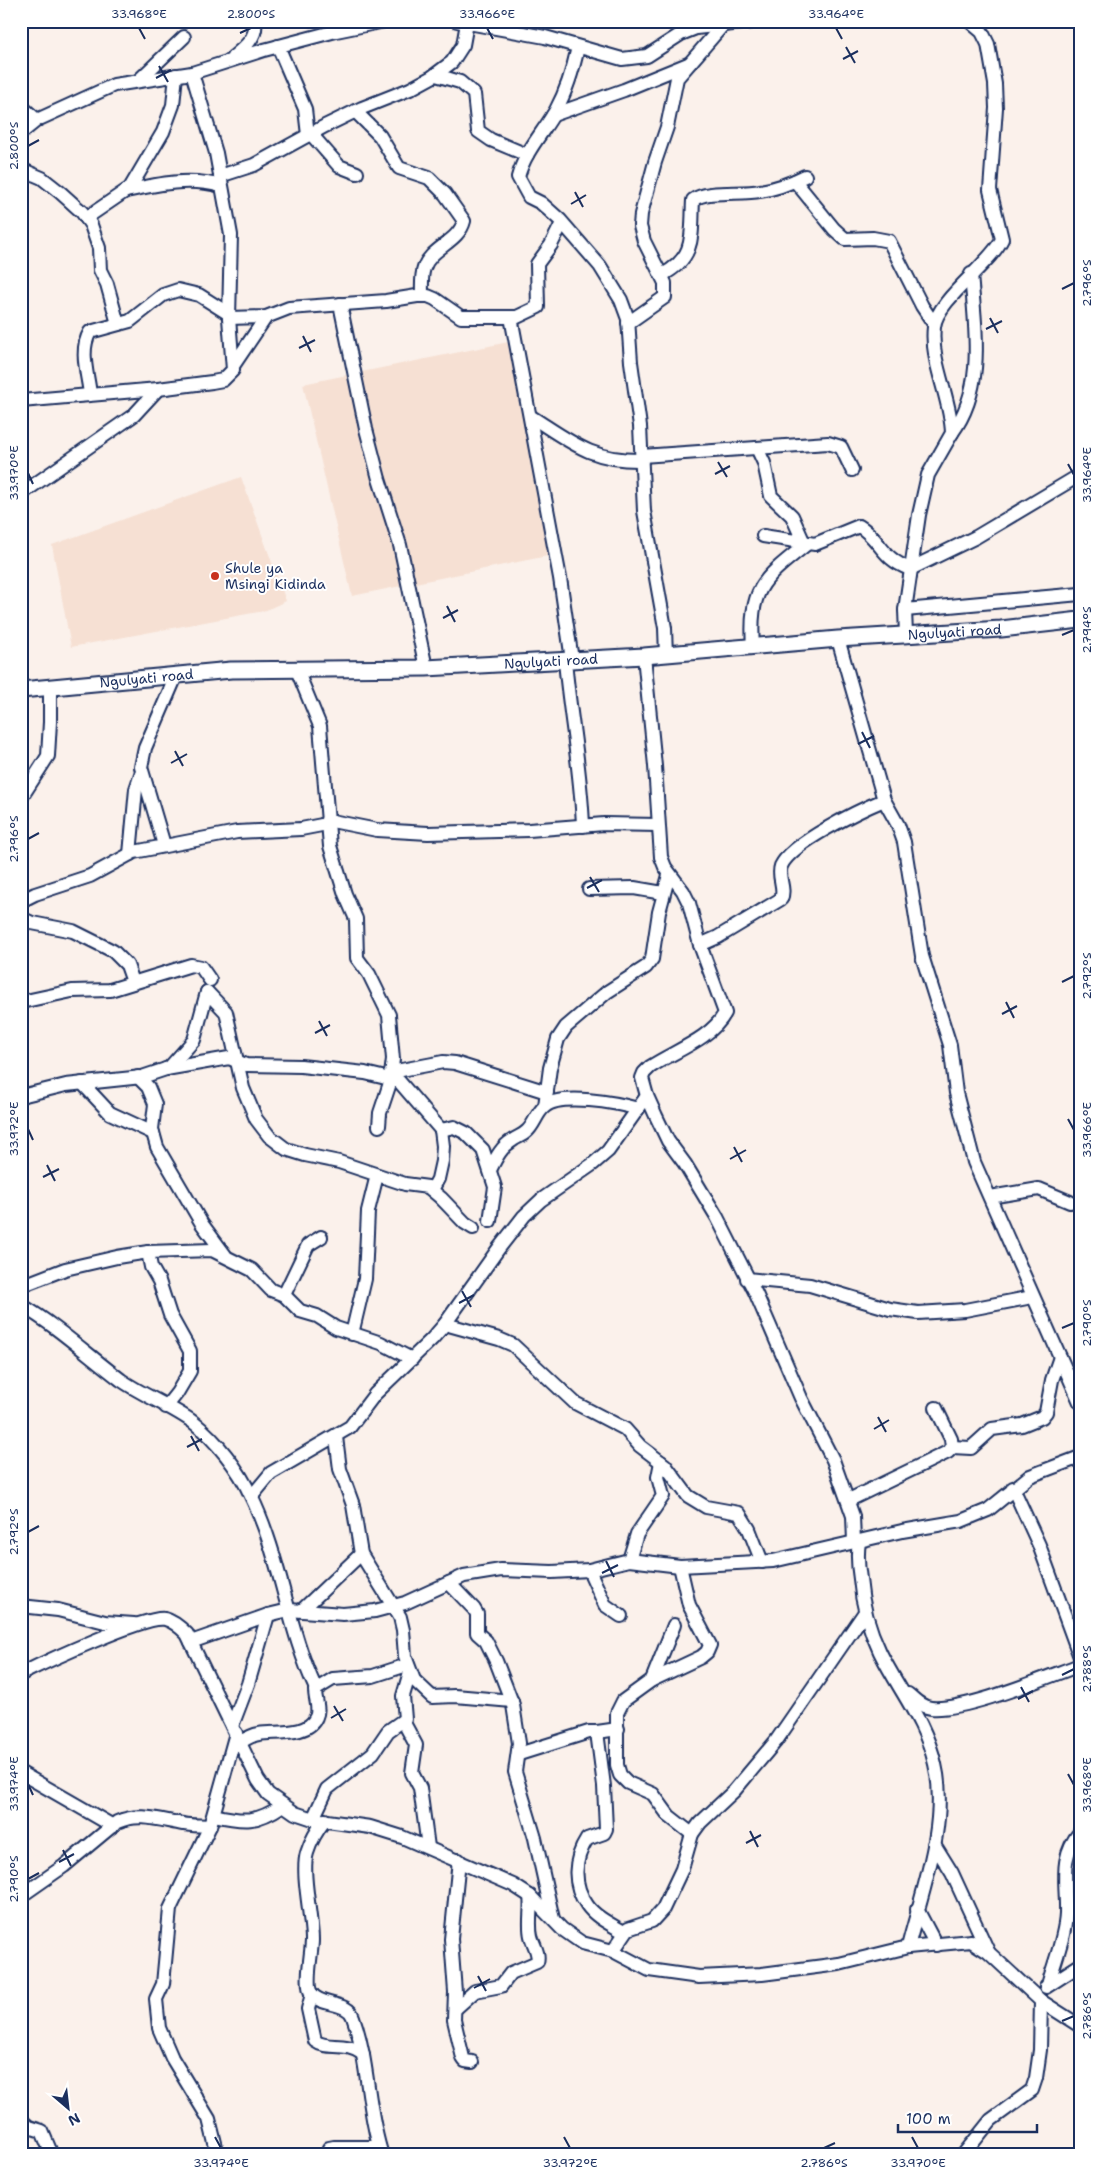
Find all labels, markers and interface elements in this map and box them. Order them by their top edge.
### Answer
text: 33.968°E [111,6,167,22]
text: 2.800°S [227,6,276,22]
text: 33.966°E [459,6,515,22]
text: 33.964°E [808,6,864,22]
text: 2.800°S [6,121,22,170]
text: 2.796°S [1079,259,1095,307]
text: 33.970°E [6,445,22,501]
text: 33.964°E [1079,447,1095,503]
place label: Shule ya Msingi Kidinda [225,559,326,593]
marker: Shule ya Msingi Kidinda [209,570,221,582]
text: 2.794°S [1079,606,1095,654]
street label: Ngulyati road [907,620,1002,644]
street label: Ngulyati road [503,650,598,673]
street label: Ngulyati road [99,665,194,691]
text: 2.796°S [6,815,22,863]
text: 2.792°S [1079,952,1095,1000]
text: 33.972°E [6,1102,22,1156]
text: 33.966°E [1079,1102,1095,1158]
text: 2.790°S [1079,1299,1095,1347]
text: 2.792°S [6,1508,22,1556]
text: 2.788°S [1079,1645,1095,1693]
text: 33.974°E [6,1756,22,1812]
text: 33.968°E [1079,1757,1095,1813]
text: 2.790°S [6,1855,22,1903]
text: 2.786°S [1079,1992,1095,2040]
north arrow [42,2084,92,2134]
scale bar [898,2101,1037,2133]
text: N [65,2109,83,2130]
text: 100 m [906,2109,951,2129]
text: 33.974°E [193,2155,249,2171]
text: 33.972°E [543,2155,597,2171]
text: 2.786°S [800,2155,848,2171]
text: 33.970°E [890,2155,946,2171]

